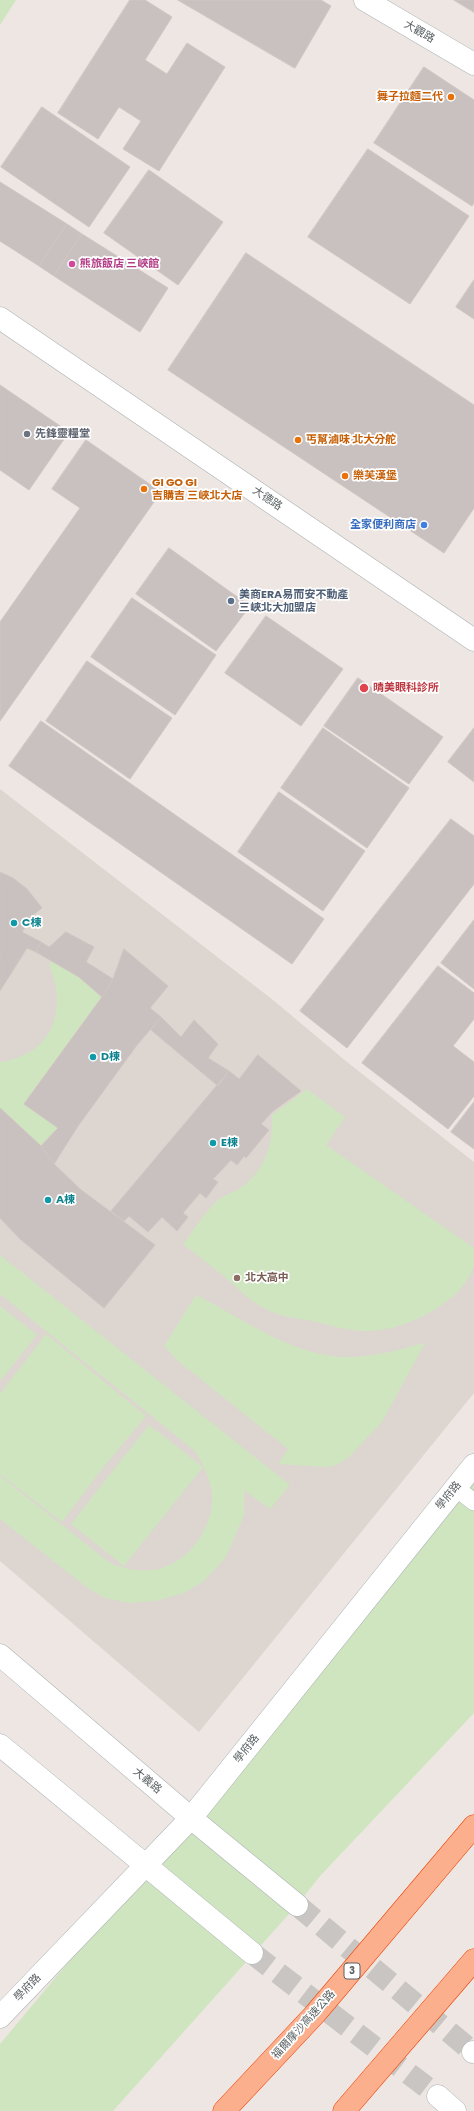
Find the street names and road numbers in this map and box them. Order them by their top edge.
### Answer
street label: 大觀路 [401,18,437,46]
street label: 大德路 [250,484,284,514]
street label: 學府路 [433,1479,465,1513]
street label: 學府路 [231,1732,263,1766]
street label: 大義路 [130,1765,164,1797]
road number: 3 [344,1963,360,1979]
street label: 學府路 [12,1972,44,2004]
street label: 福爾摩沙高速公路 [270,1988,338,2062]

